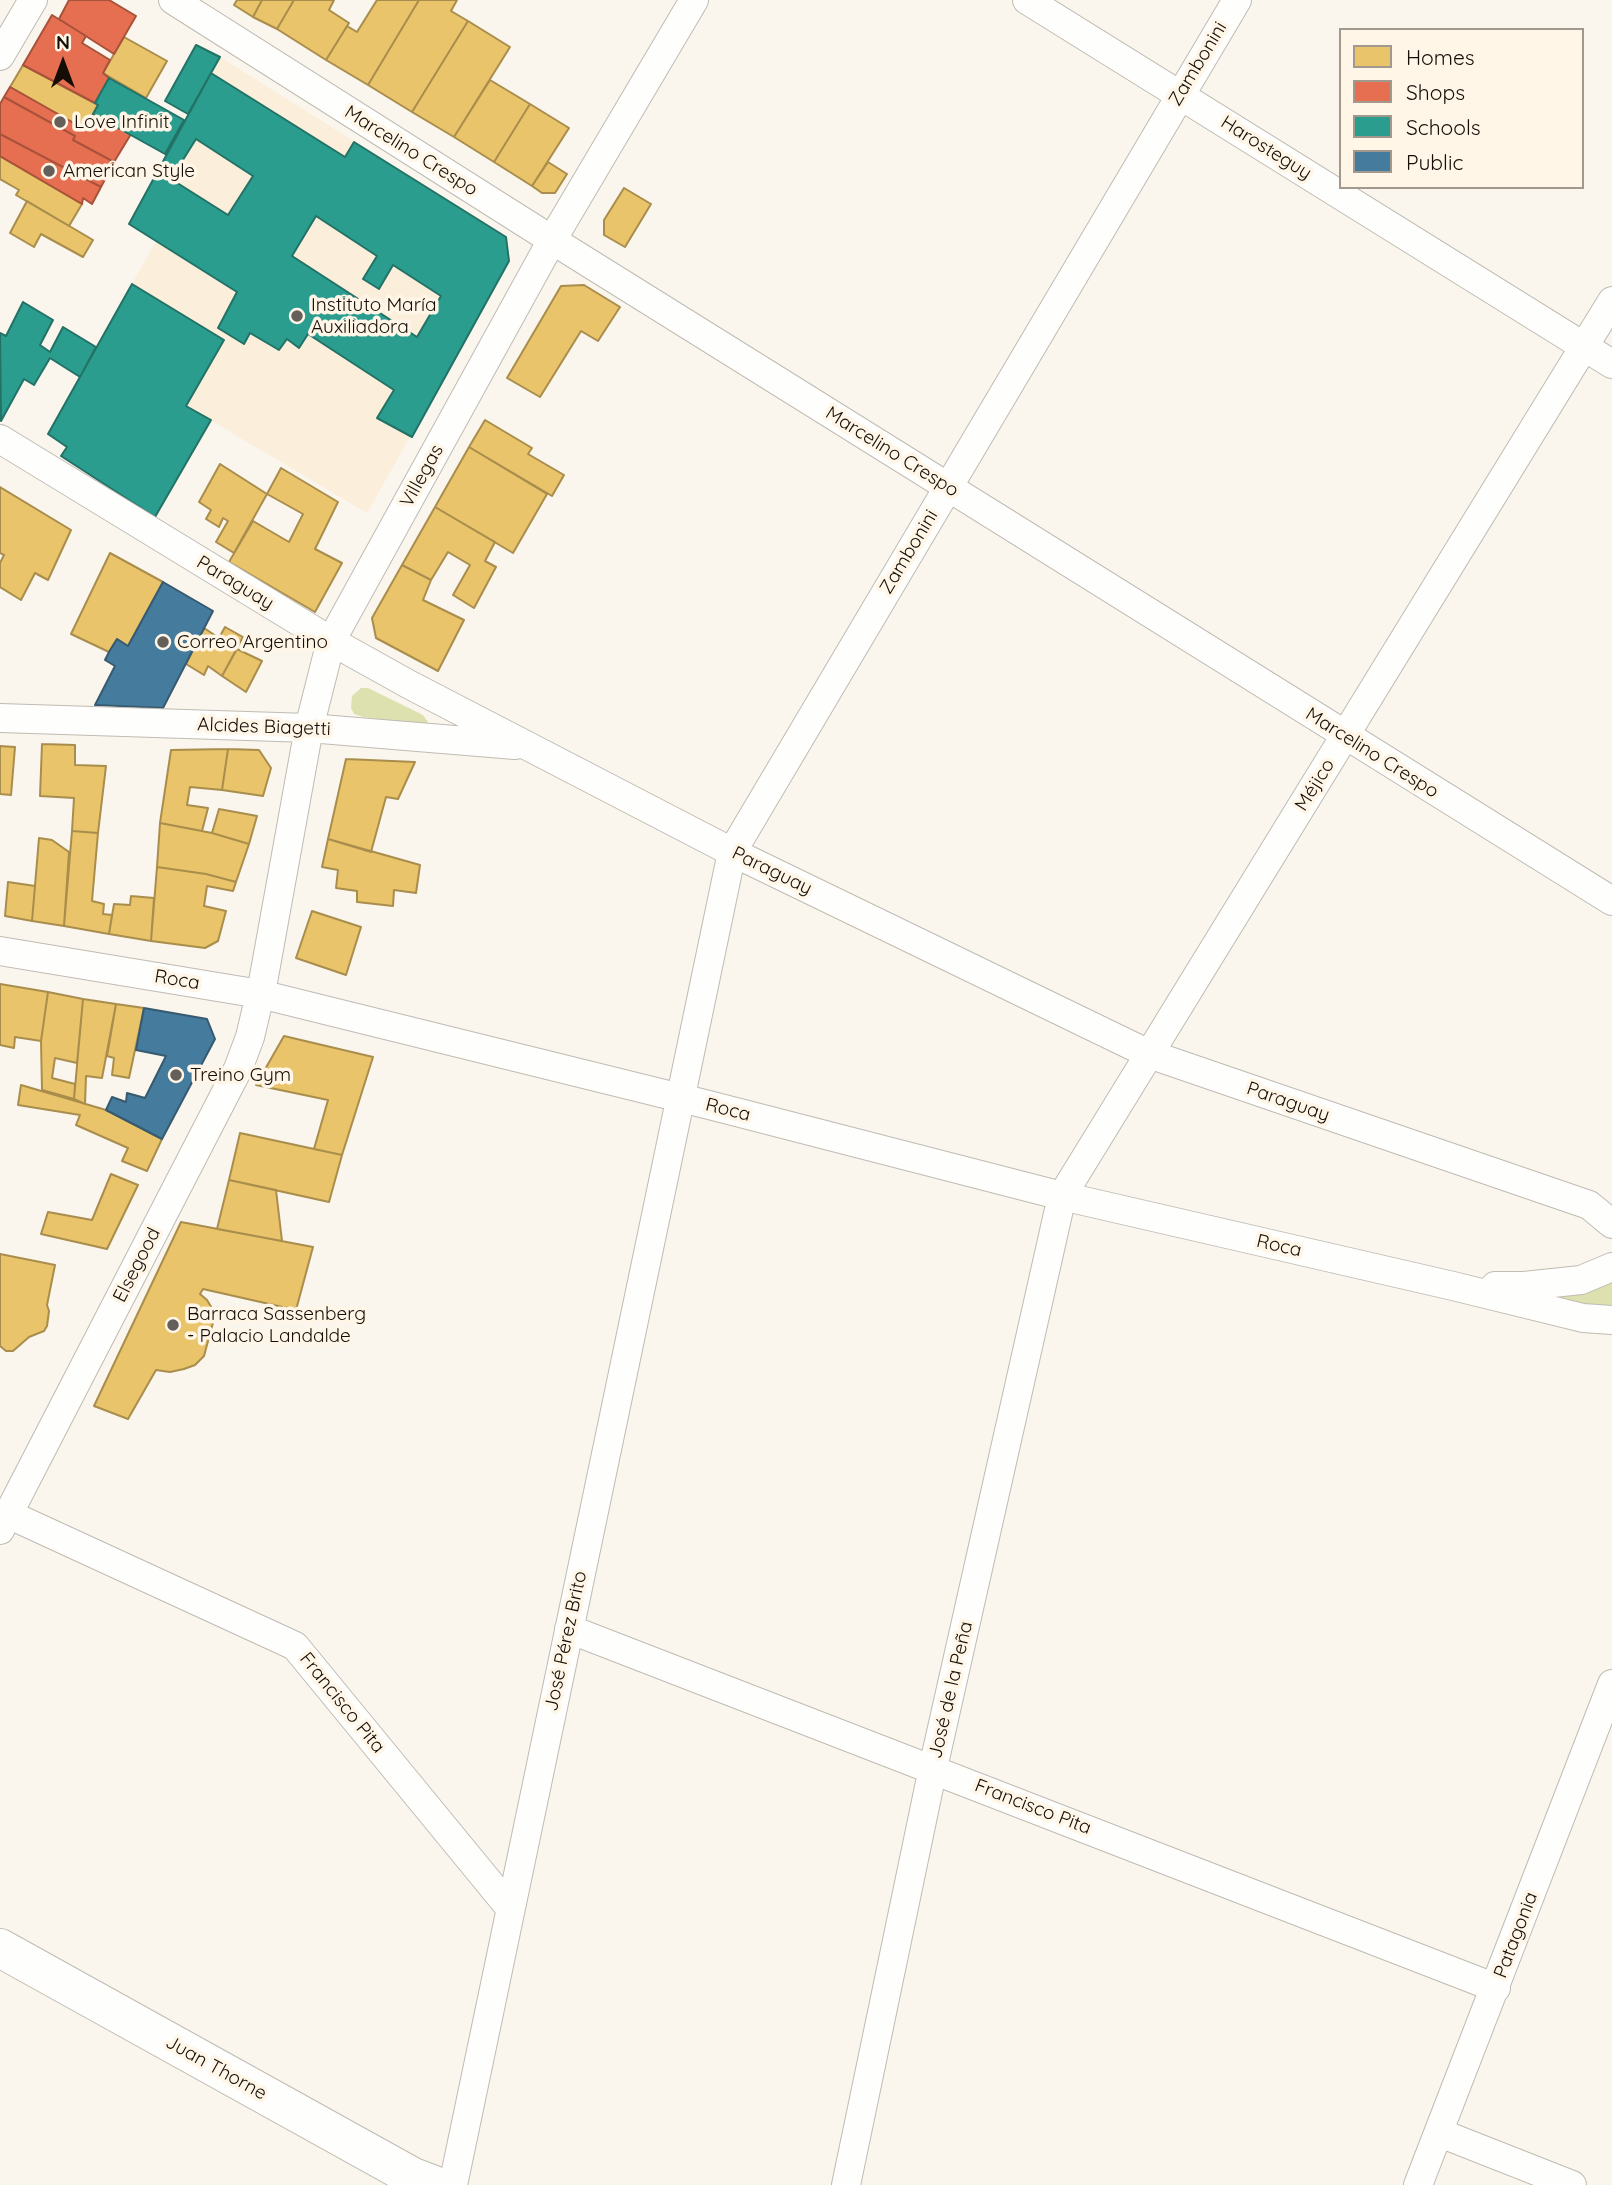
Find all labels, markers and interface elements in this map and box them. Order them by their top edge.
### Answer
street label: Zambonini [1164,18,1232,110]
north arrow [28,28,98,98]
legend [1339,28,1584,189]
text: N [56,30,70,54]
text: Homes [1406,44,1475,70]
text: Shops [1406,79,1465,105]
street label: Marcelino Crespo [340,101,482,201]
place label: Love Infinit [74,111,169,133]
street label: Harosteguy [1216,111,1316,185]
marker: Love Infinit [52,114,68,130]
text: Schools [1406,114,1481,140]
text: Public [1406,149,1463,175]
place label: American Style [63,160,195,182]
marker: American Style [41,163,57,179]
place label: Instituto María Auxiliadora [311,294,437,338]
marker: Instituto María Auxiliadora [289,308,305,324]
street label: Marcelino Crespo [821,402,963,502]
street label: Villegas [396,441,448,511]
street label: Zambonini [875,506,943,598]
street label: Paraguay [192,551,278,615]
place label: Correo Argentino [177,631,328,653]
marker: Correo Argentino [155,634,171,650]
street label: Marcelino Crespo [1301,703,1443,803]
street label: Alcides Biagetti [197,713,331,741]
street label: Méjico [1290,755,1340,815]
street label: Paraguay [728,842,816,900]
street label: Roca [153,965,201,995]
place label: Treino Gym [190,1064,291,1086]
marker: Treino Gym [168,1067,184,1083]
street label: Paraguay [1244,1077,1332,1127]
street label: Roca [703,1093,753,1127]
street label: Elsegood [109,1224,165,1306]
street label: Roca [1254,1230,1304,1262]
place label: Barraca Sassenberg - Palacio Landalde [187,1303,366,1347]
marker: Barraca Sassenberg - Palacio Landalde [165,1317,181,1333]
street label: José Pérez Brito [540,1569,592,1713]
street label: José de la Peña [924,1619,978,1761]
street label: Francisco Pita [294,1648,390,1758]
street label: Francisco Pita [972,1774,1094,1840]
street label: Patagonia [1489,1889,1543,1981]
street label: Juan Thorne [161,2031,271,2105]

